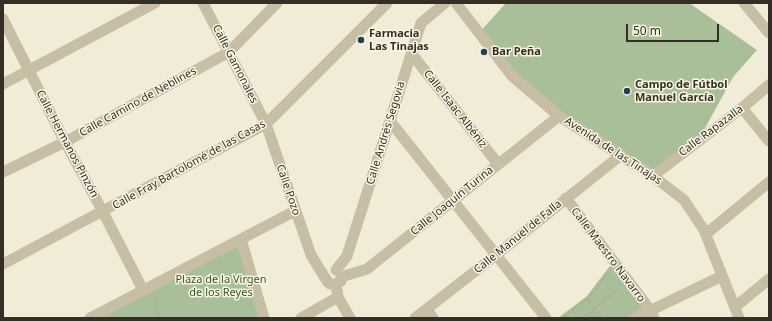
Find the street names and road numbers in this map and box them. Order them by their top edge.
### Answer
street label: Calle Gamonales [210,23,260,105]
street label: Calle Camino de Neblines [77,64,199,140]
street label: Calle Isaac Albéniz [421,68,489,150]
street label: Calle Andrés Segovia [364,80,408,186]
street label: Calle Hermanos Pinzón [33,88,101,200]
street label: Calle Rapazalla [676,103,746,159]
street label: Avenida de las Tinajas [562,115,664,187]
street label: Calle Fray Bartolomé de las Casas [110,117,268,213]
street label: Calle Pozo [273,163,303,217]
street label: Calle Joaquín Turina [408,164,496,238]
street label: Calle Manuel de Falla [471,198,565,276]
street label: Calle Maestro Navarro [568,205,648,305]

